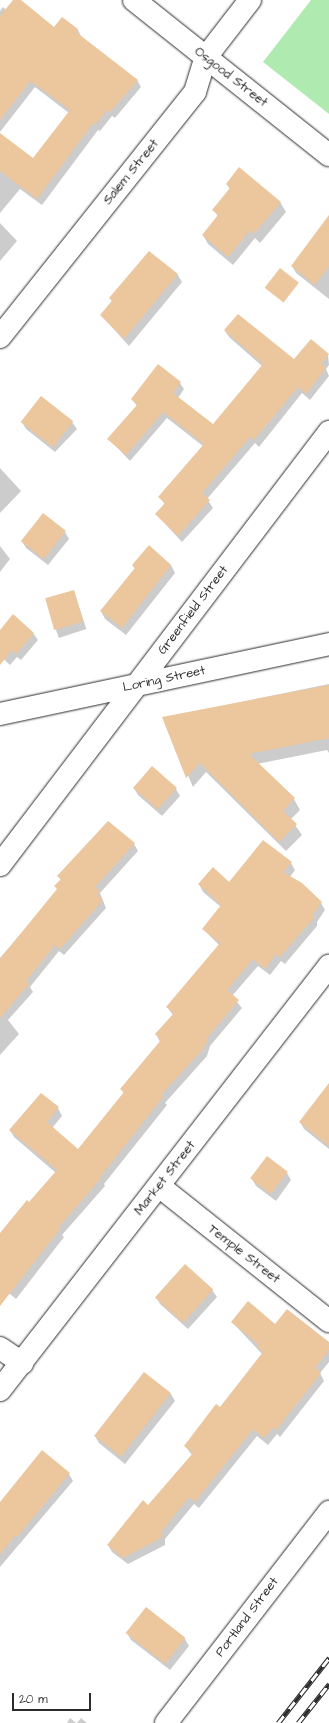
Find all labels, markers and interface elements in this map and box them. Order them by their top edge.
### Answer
street label: Osgood Street [191,44,271,110]
street label: Salem Street [100,136,162,208]
street label: Greenfield Street [154,562,232,658]
street label: Loring Street [121,663,207,695]
street label: Market Street [131,1138,199,1218]
street label: Temple Street [205,1221,283,1287]
street label: Portland Street [212,1574,282,1660]
scale bar [14,1685,93,1711]
text: 20 m [19,1691,48,1708]

